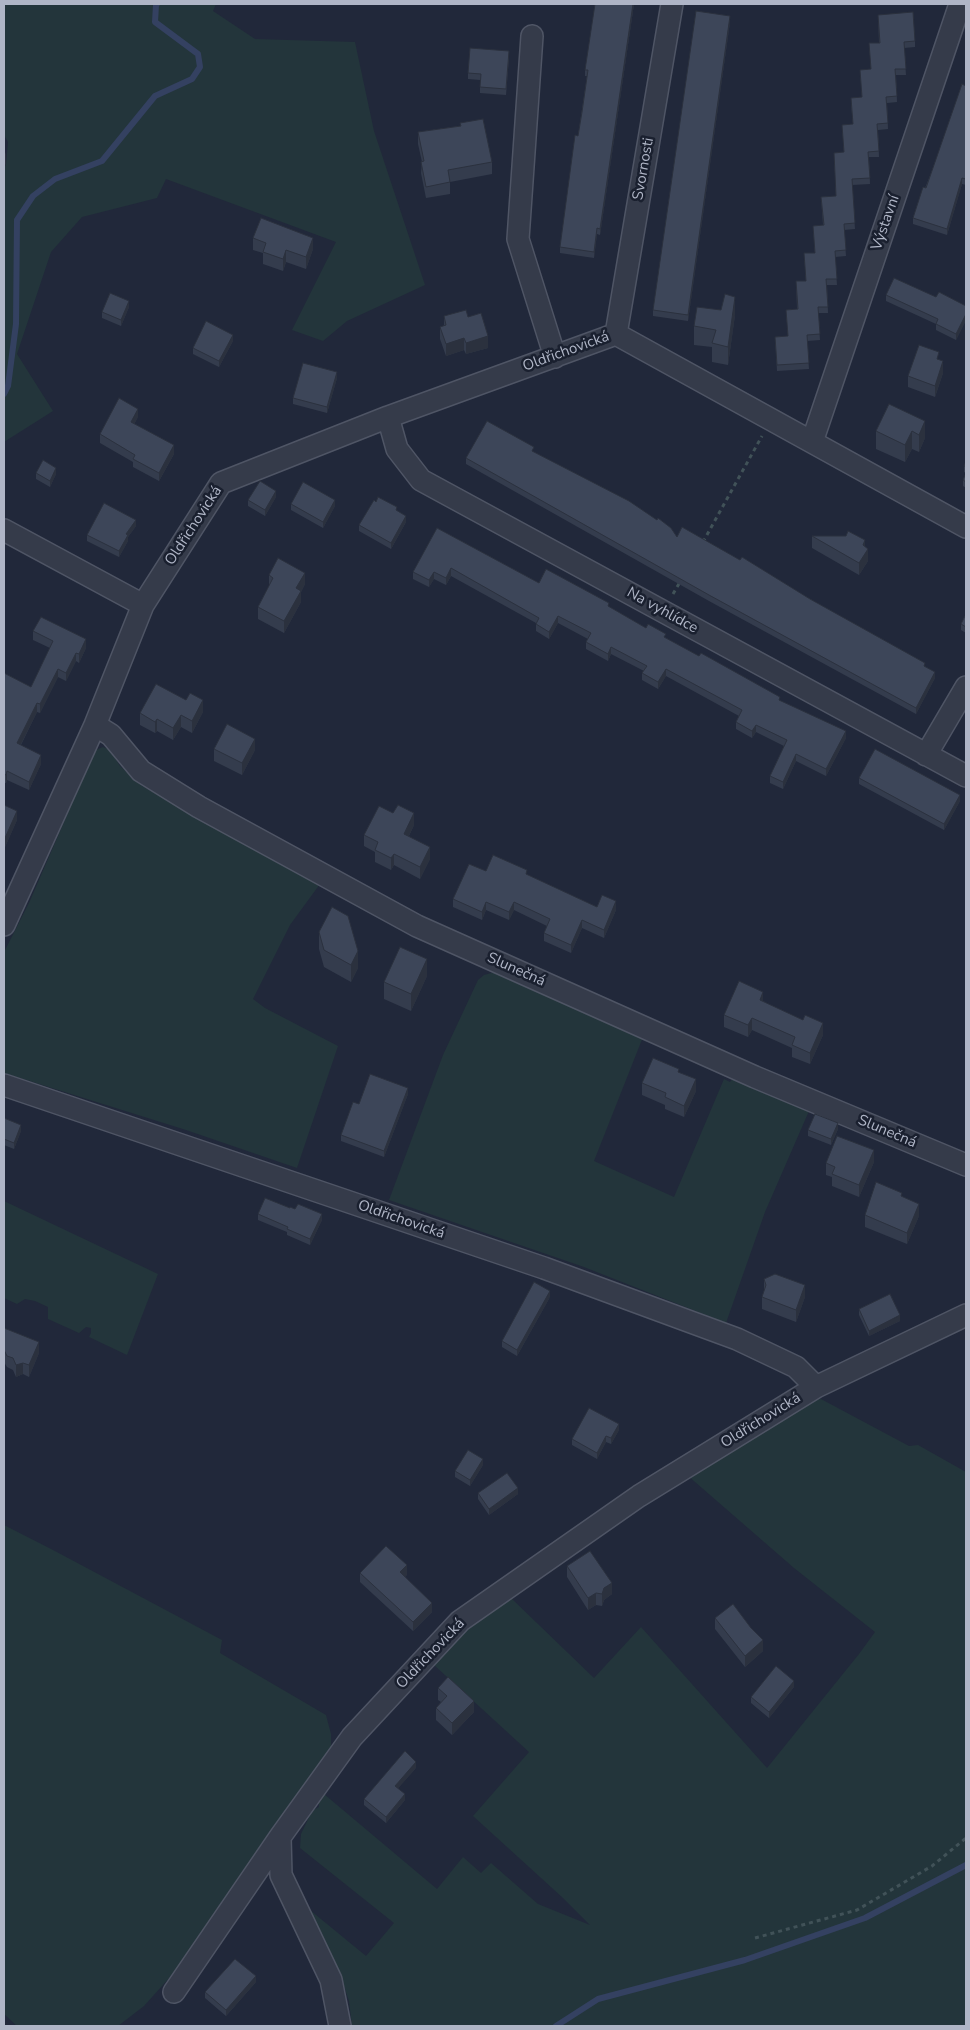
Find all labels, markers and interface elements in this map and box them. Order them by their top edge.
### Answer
street label: Svornosti [630,136,658,202]
street label: Výstavní [868,193,904,253]
street label: Oldřichovická [520,328,612,376]
street label: Oldřichovická [162,483,226,569]
street label: Na vyhlídce [623,584,701,638]
street label: Slunečná [484,949,548,991]
street label: Slunečná [855,1112,919,1152]
street label: Oldřichovická [355,1197,447,1243]
street label: Oldřichovická [718,1389,804,1453]
street label: Oldřichovická [393,1615,469,1693]

